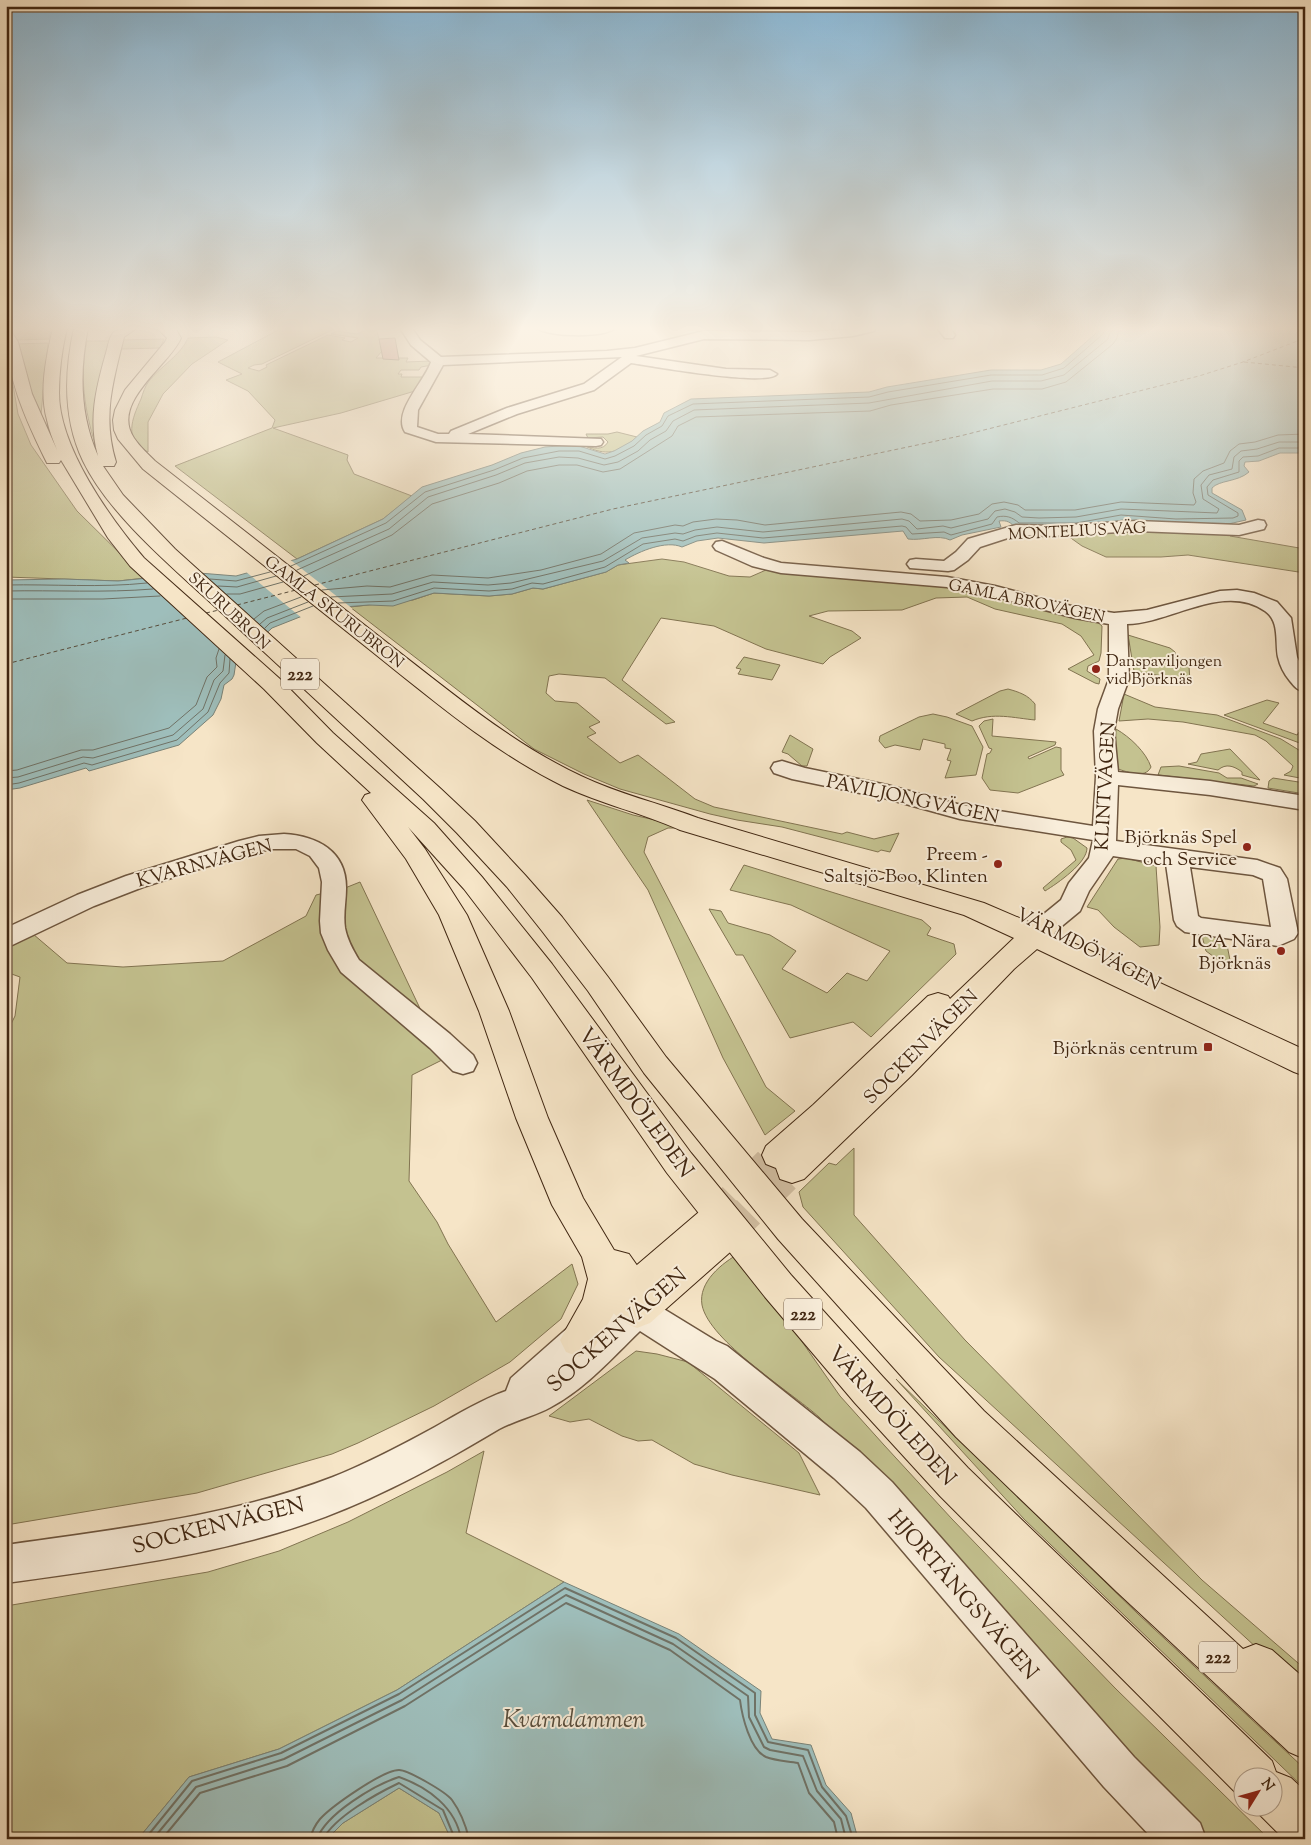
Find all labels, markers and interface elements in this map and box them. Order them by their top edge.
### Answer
street label: MONTELIUS VÄG [1007,517,1147,548]
street label: GAMLA SKURUBRON [259,551,408,675]
street label: SKURUBRON [182,568,275,656]
street label: GAMLA BROVÄGEN [946,575,1107,630]
place label: Danspaviljongen vid Björknäs [1106,651,1223,692]
road number: 222 [281,659,319,690]
marker: Danspaviljongen vid Björknäs [1090,663,1102,675]
street label: KLINTVÄGEN [1090,721,1123,851]
street label: PAVILJONGVÄGEN [824,769,1001,832]
place label: Björknäs Spel och Service [1124,825,1237,874]
street label: KVARNVÄGEN [134,833,276,896]
marker: Björknäs Spel och Service [1241,841,1253,853]
place label: Preem - Saltsjö-Boo, Klinten [824,842,988,891]
marker: Preem - Saltsjö-Boo, Klinten [992,858,1004,870]
street label: VÄRMDÖVÄGEN [1011,902,1165,998]
place label: ICA Nära Björknäs [1191,929,1271,978]
marker: ICA Nära Björknäs [1275,945,1287,957]
street label: SOCKENVÄGEN [858,984,985,1111]
street label: VÄRMDÖLEDEN [569,1021,701,1186]
place label: Björknäs centrum [1053,1036,1198,1063]
marker: Björknäs centrum [1202,1041,1214,1053]
street label: SOCKENVÄGEN [541,1261,695,1401]
road number: 222 [784,1298,822,1330]
street label: VÄRMDÖLEDEN [819,1339,963,1494]
street label: SOCKENVÄGEN [129,1490,308,1564]
street label: HJORTÄNGSVÄGEN [879,1504,1045,1688]
road number: 222 [1199,1641,1237,1672]
water label: Kvarndammen [503,1704,646,1738]
north arrow [1234,1768,1284,1818]
text: N [1255,1775,1278,1796]

